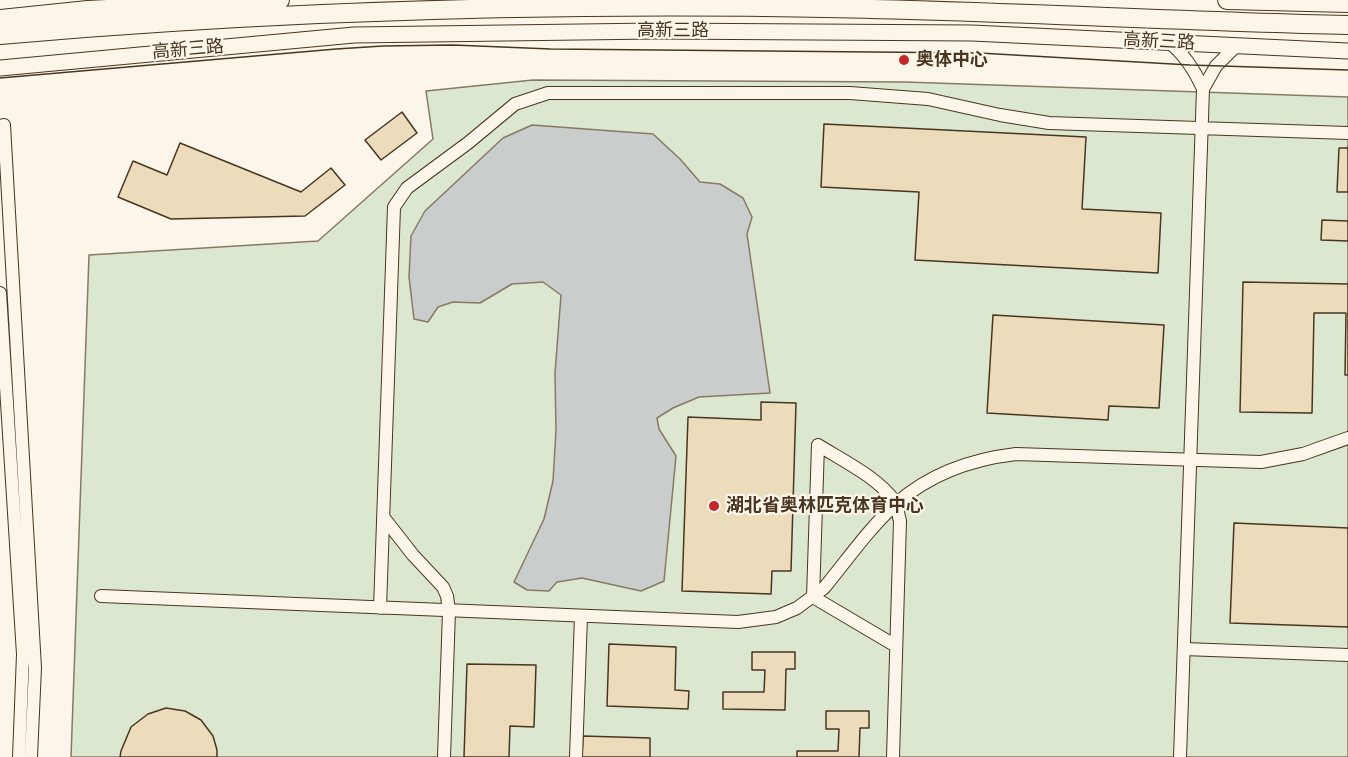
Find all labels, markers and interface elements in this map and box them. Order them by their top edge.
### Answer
street label: 高新三路 [637,20,709,42]
street label: 高新三路 [1122,29,1196,55]
street label: 高新三路 [151,36,225,64]
place label: 奥体中心 [916,49,988,71]
marker: 奥体中心 [897,53,911,67]
place label: 湖北省奥林匹克体育中心 [726,495,924,517]
marker: 湖北省奥林匹克体育中心 [707,499,721,513]

